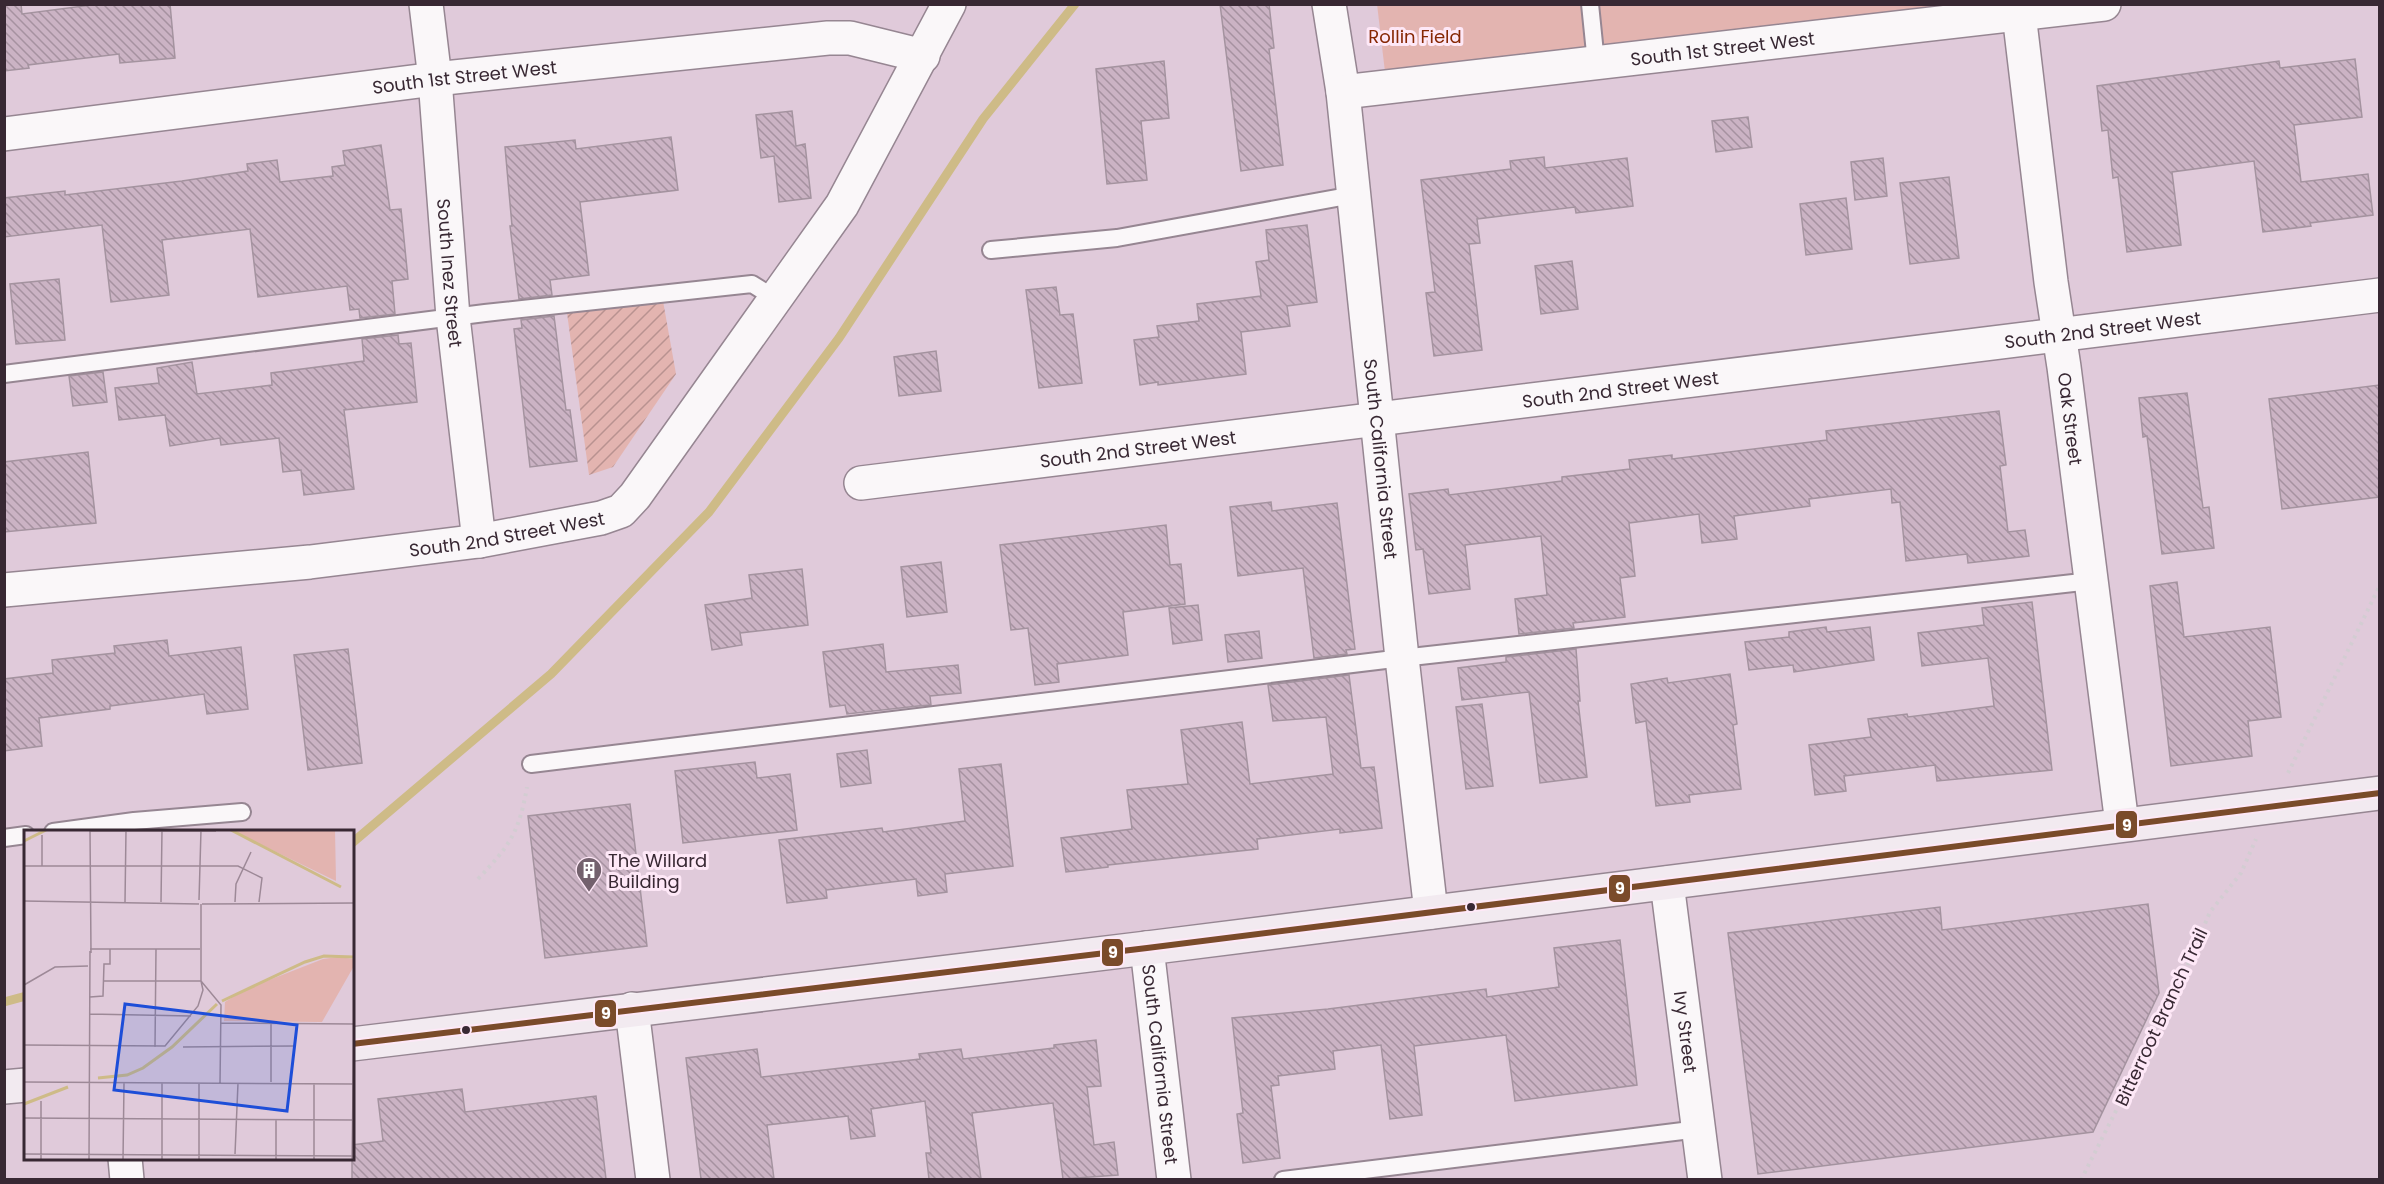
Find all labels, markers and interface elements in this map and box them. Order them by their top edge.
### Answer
park label: Rollin Field [1368,24,1462,49]
street label: South 1st Street West [1629,25,1816,71]
street label: South 1st Street West [371,54,558,99]
street label: South Inez Street [432,197,469,349]
street label: South 2nd Street West [2003,305,2202,354]
street label: South California Street [1358,357,1404,560]
street label: South 2nd Street West [1521,364,1720,414]
street label: Oak Street [2052,371,2089,466]
street label: South 2nd Street West [1038,424,1238,473]
street label: South 2nd Street West [408,505,606,562]
line badge: 9 [2115,810,2138,839]
text: 9 [2122,814,2132,837]
inset map [24,830,354,1160]
place label: The Willard Building [608,848,707,894]
building icon: The Willard Building [574,855,604,893]
line badge: 9 [1608,874,1631,903]
text: 9 [1615,877,1625,900]
unlabelled marker [1465,901,1477,913]
street label: Bitterroot Branch Trail [2109,924,2213,1110]
line badge: 9 [1101,938,1124,967]
text: 9 [1108,941,1118,964]
street label: South California Street [1136,963,1185,1166]
street label: Ivy Street [1668,989,1704,1074]
line badge: 9 [594,999,617,1028]
text: 9 [601,1002,611,1025]
unlabelled marker [460,1024,472,1036]

